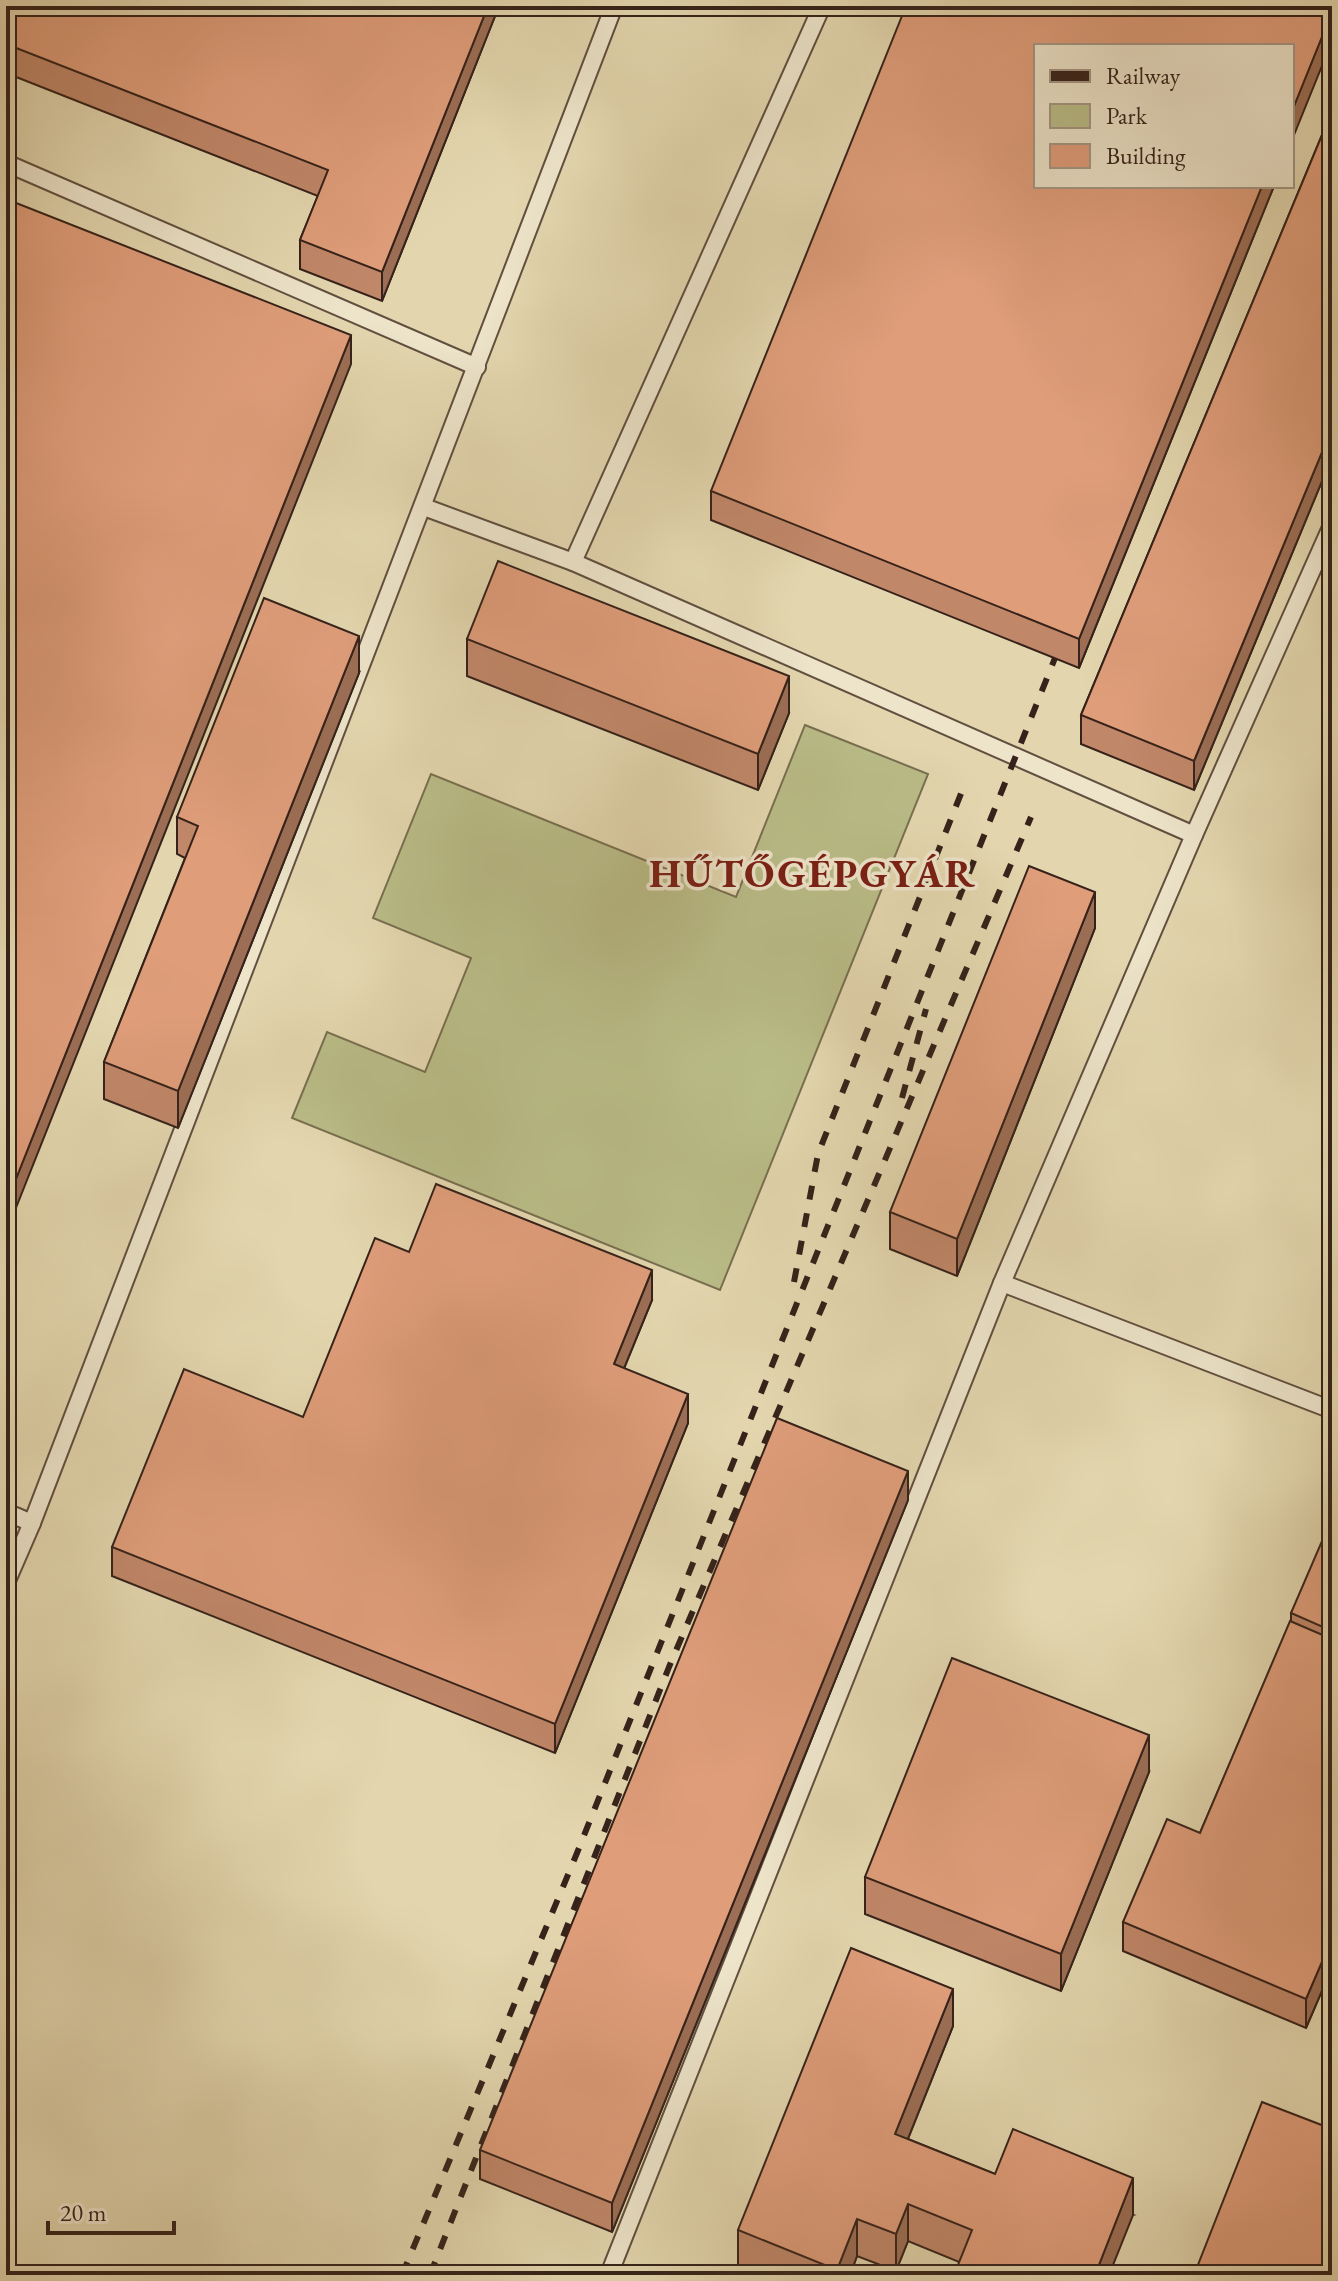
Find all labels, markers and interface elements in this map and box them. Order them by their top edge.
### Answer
legend [1034,44,1294,188]
text: Railway [1106,60,1181,91]
text: Park [1106,100,1148,131]
text: Building [1106,140,1186,171]
district label: HŰTŐGÉPGYÁR [649,847,977,899]
scale bar [48,2185,174,2235]
text: 20 m [60,2197,107,2228]

